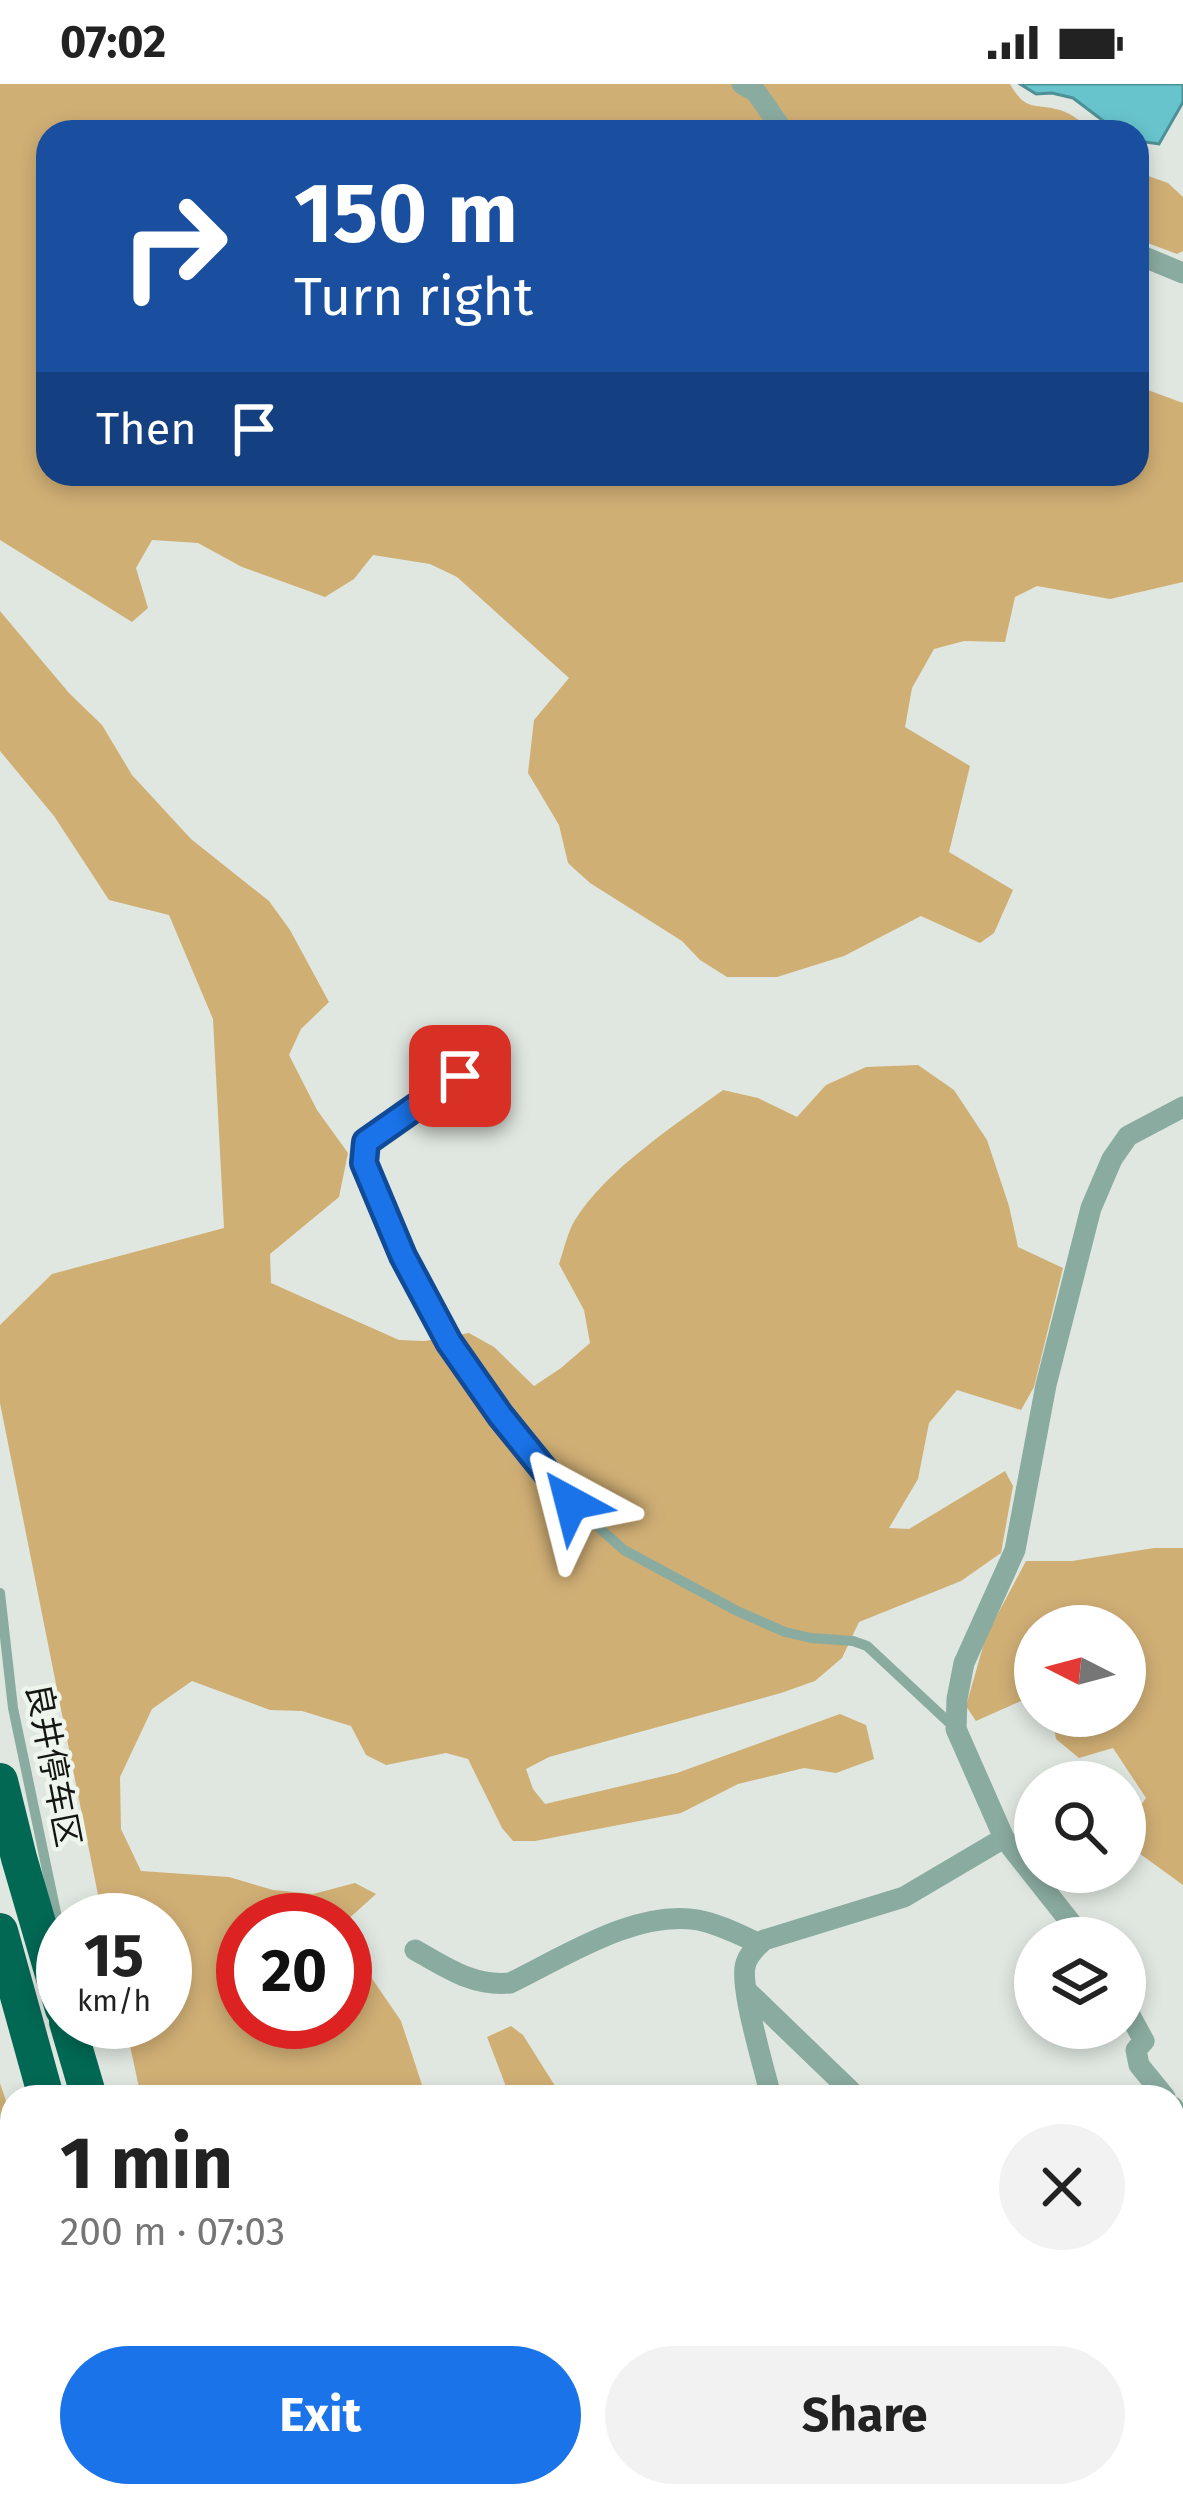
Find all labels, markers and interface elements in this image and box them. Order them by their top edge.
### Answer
text: 07:02 [60,15,166,69]
text: 150 m [294,163,518,264]
icon: right [96,168,252,324]
text: Turn right [294,265,533,329]
icon: arrive [221,396,287,462]
text: Then [96,402,197,456]
pin [409,1025,511,1127]
icon: arrive [427,1043,493,1109]
position arrow [508,1440,634,1566]
north arrow [1014,1605,1146,1737]
map controls [1014,1605,1146,2049]
street label: 良井停车区 [18,1680,88,1850]
button: search [1014,1761,1146,1893]
speed limit sign: 20 [216,1893,372,2049]
button: layers [1014,1917,1146,2049]
text: 15 [84,1920,144,1992]
text: km/h [77,1983,151,2019]
text: 1 min [60,2121,233,2207]
button: close [999,2124,1125,2250]
text: 200 m · 07:03 [60,2209,285,2255]
button: Exit [60,2346,581,2484]
button: Share [605,2346,1125,2484]

